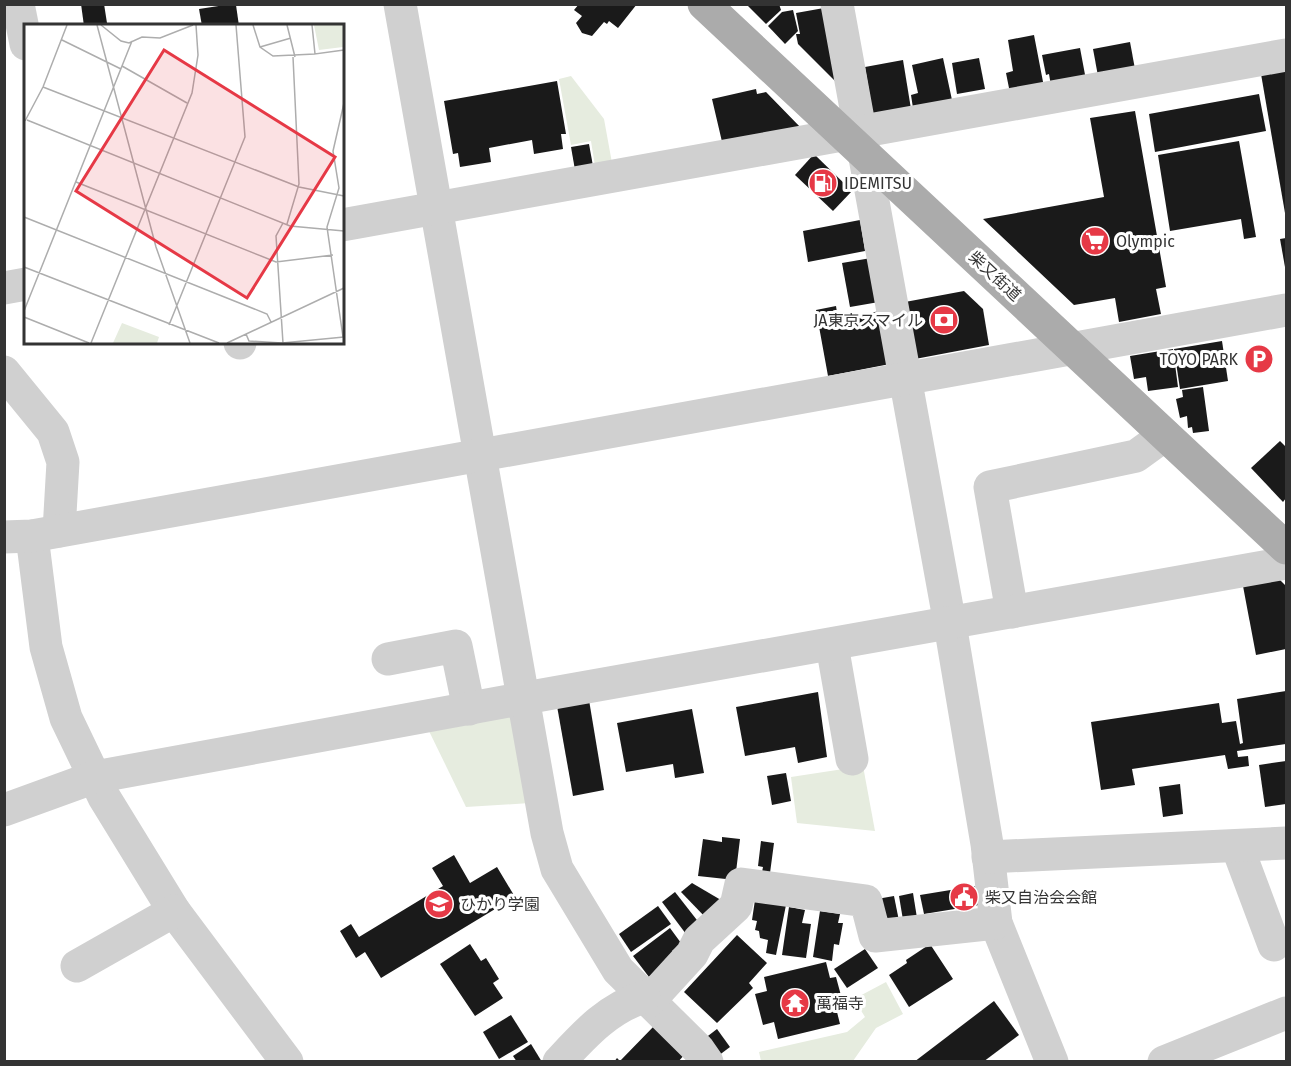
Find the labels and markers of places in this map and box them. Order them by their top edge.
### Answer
fuel station icon: IDEMITSU [807,167,839,199]
place label: IDEMITSU [844,174,912,193]
supermarket icon: Olympic [1079,225,1111,257]
place label: Olympic [1116,232,1175,251]
bank icon: JA東京スマイル [928,304,960,336]
place label: JA東京スマイル [813,311,923,330]
parking icon: TOYO PARK [1243,343,1275,375]
place label: TOYO PARK [1159,350,1239,369]
public building icon: 柴又自治会会館 [948,881,980,913]
school or university icon: ひかり学園 [423,888,455,920]
place label: 柴又自治会会館 [985,888,1097,907]
place label: ひかり学園 [460,895,540,914]
temple icon: 萬福寺 [779,987,811,1019]
place label: 萬福寺 [816,994,864,1013]

